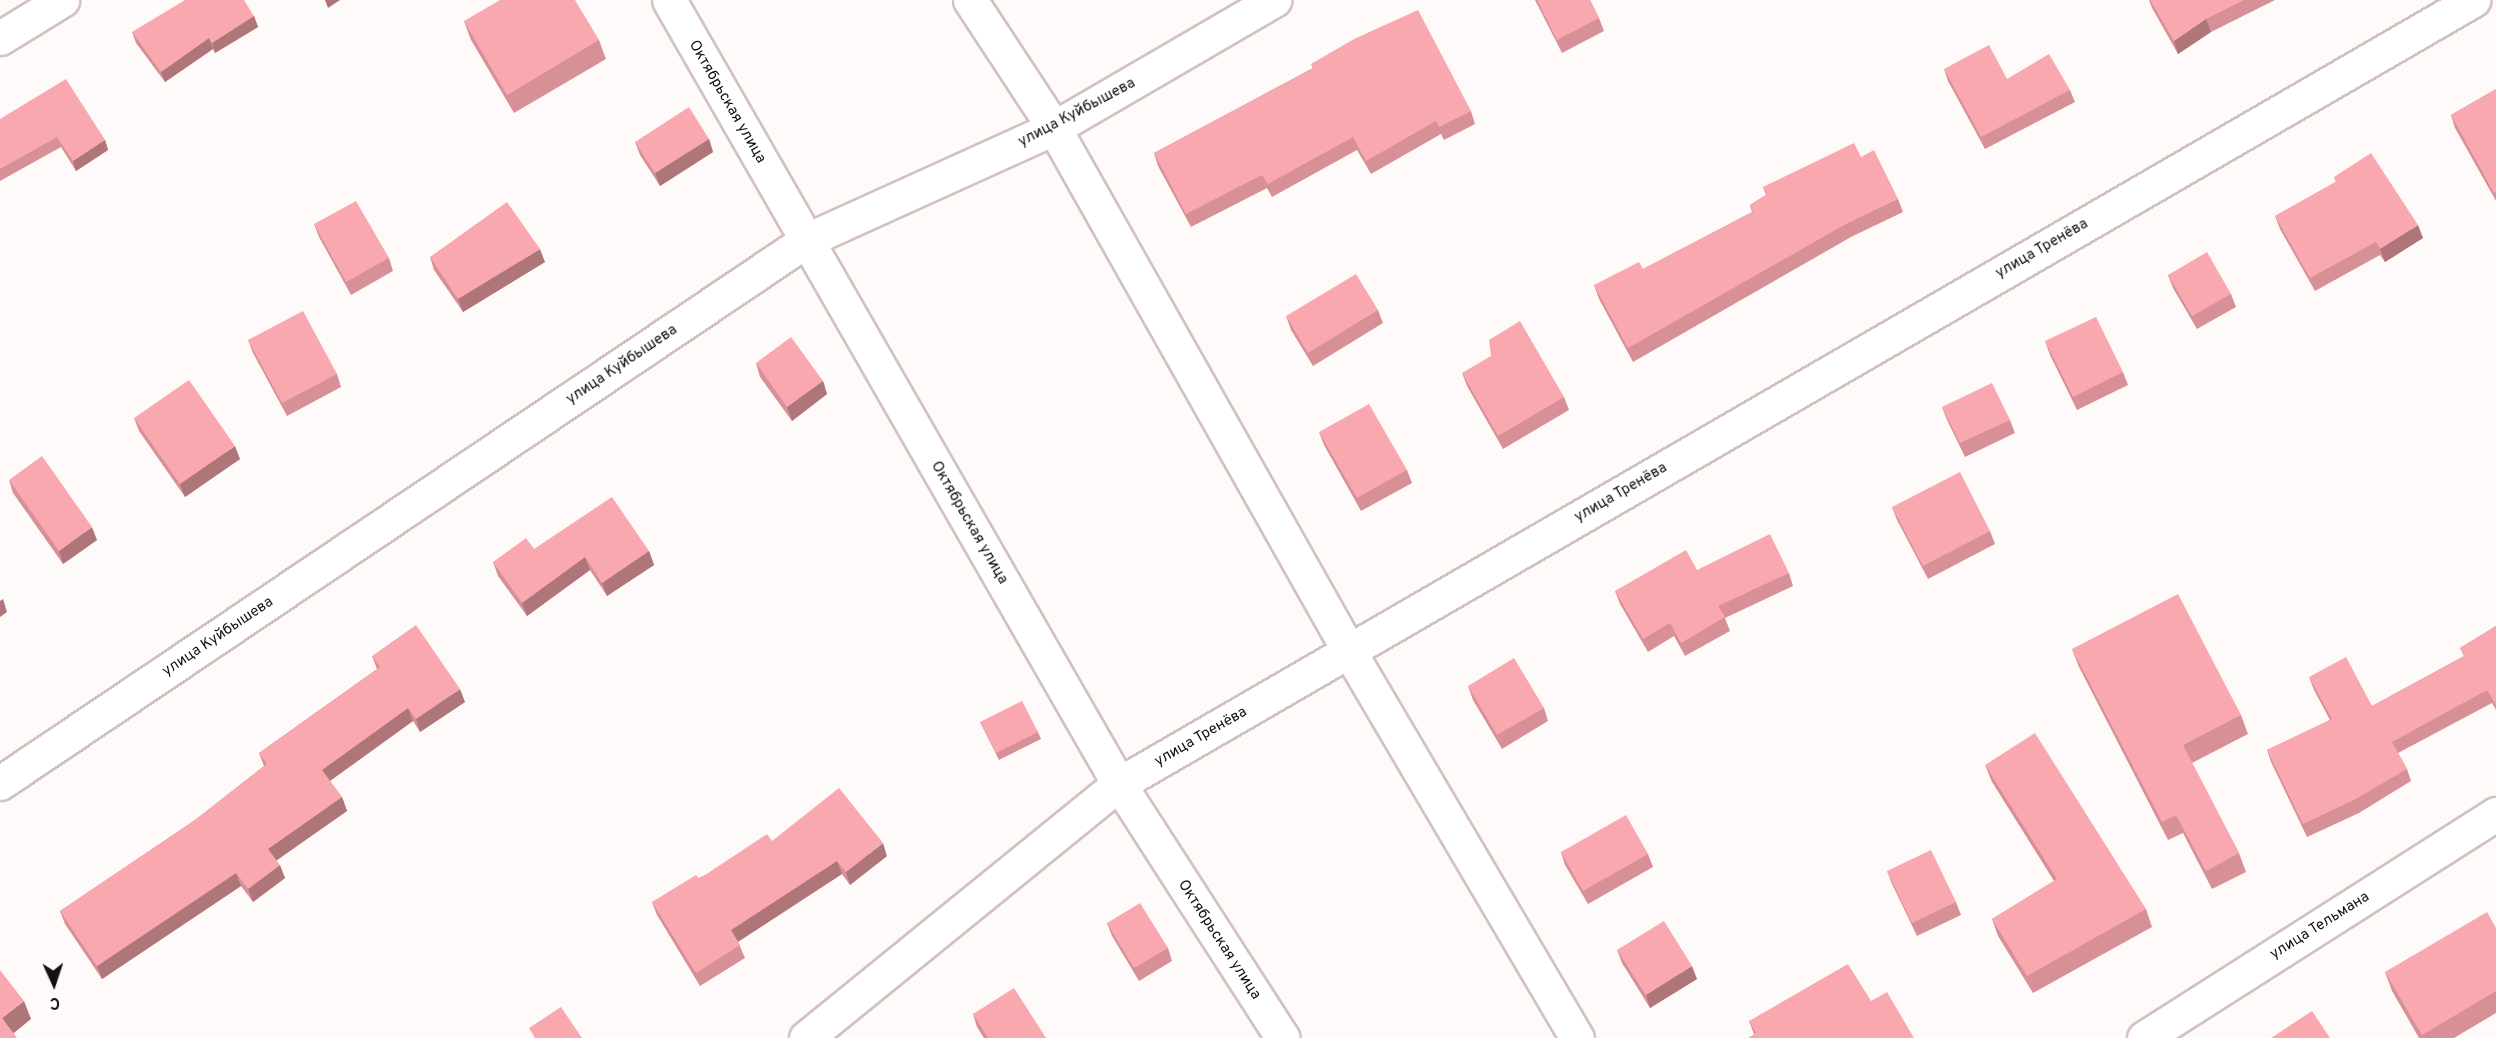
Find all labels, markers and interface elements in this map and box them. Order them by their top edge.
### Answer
street label: Октябрьская улица [684,37,770,167]
street label: улица Куйбышева [1015,75,1139,151]
street label: улица Тренёва [1992,215,2092,283]
street label: улица Куйбышева [563,321,681,409]
street label: Октябрьская улица [926,458,1012,588]
street label: улица Тренёва [1571,459,1671,527]
street label: улица Куйбышева [159,593,277,681]
street label: улица Тренёва [1151,703,1251,771]
street label: Октябрьская улица [1174,877,1264,1003]
street label: улица Тельмана [2267,888,2373,964]
north arrow [24,954,84,1014]
text: С [49,992,61,1012]

